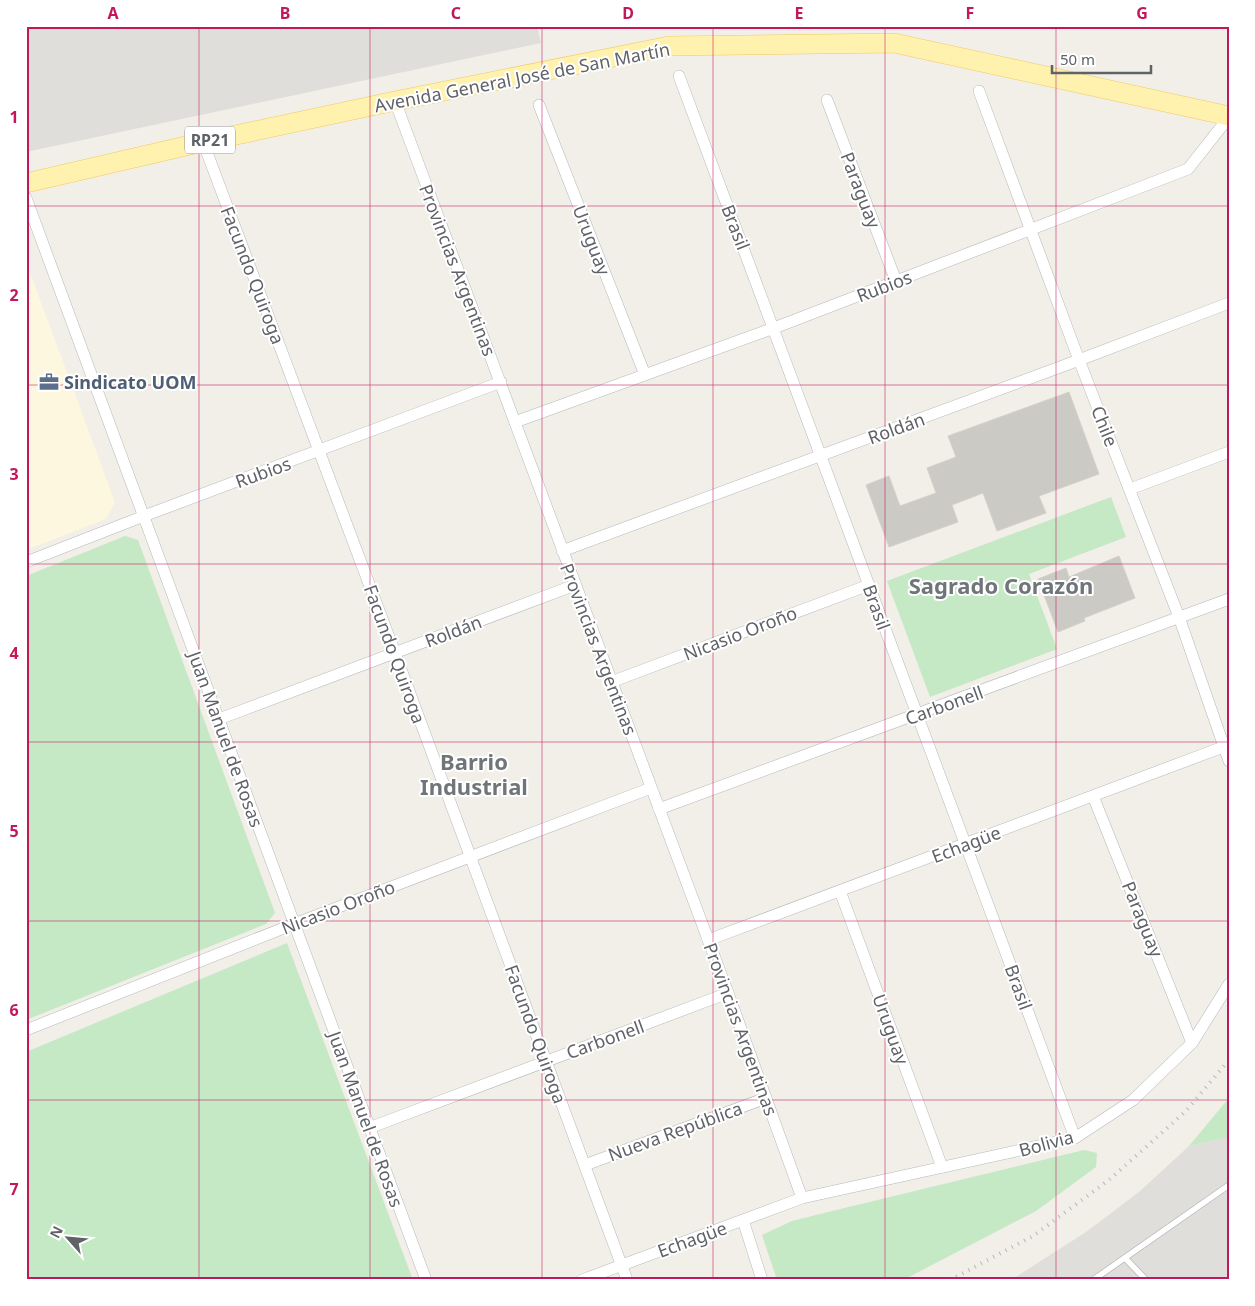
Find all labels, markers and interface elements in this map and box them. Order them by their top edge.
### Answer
text: A [107,2,119,24]
text: B [280,2,290,24]
text: C [451,2,461,24]
text: D [622,2,634,24]
text: E [795,2,804,24]
text: F [966,2,974,24]
text: G [1136,2,1148,24]
street label: Avenida General José de San Martín [372,37,672,117]
scale bar [1052,42,1151,74]
text: 50 m [1060,49,1095,69]
text: 1 [9,106,19,128]
road number: RP21 [185,126,235,154]
street label: Paraguay [836,149,887,232]
street label: Provincias Argentinas [414,181,502,359]
street label: Brasil [716,201,756,253]
street label: Uruguay [568,202,617,279]
street label: Facundo Quiroga [216,203,290,347]
street label: Rubios [853,264,915,308]
text: 2 [9,284,19,306]
place label: Sindicato UOM [64,370,196,394]
office icon: Sindicato UOM [38,371,60,393]
street label: Chile [1086,402,1124,450]
street label: Roldán [864,407,928,449]
street label: Rubios [232,451,294,493]
text: 3 [9,463,19,485]
street label: Provincias Argentinas [555,560,643,738]
district label: Sagrado Corazón [909,570,1093,600]
street label: Facundo Quiroga [359,581,431,727]
street label: Brasil [858,581,896,633]
street label: Nicasio Oroño [680,600,800,666]
street label: Roldán [421,609,485,653]
text: 4 [9,642,19,664]
street label: Juan Manuel de Rosas [182,646,269,830]
street label: Carbonell [902,680,986,730]
district label: Barrio Industrial [420,746,528,801]
text: 5 [9,820,19,842]
street label: Echagüe [928,820,1004,868]
street label: Nicasio Oroño [278,874,398,940]
street label: Paraguay [1117,878,1169,961]
street label: Provincias Argentinas [699,939,783,1119]
street label: Facundo Quiroga [500,961,572,1107]
street label: Brasil [1000,961,1038,1013]
street label: Uruguay [867,991,915,1068]
text: 6 [9,999,19,1021]
street label: Carbonell [563,1014,647,1064]
street label: Juan Manuel de Rosas [322,1026,409,1210]
street label: Nueva República [605,1096,745,1166]
street label: Bolivia [1016,1124,1076,1162]
text: 7 [9,1178,19,1200]
north arrow [42,1214,92,1264]
street label: Echagüe [654,1215,730,1263]
text: N [45,1222,67,1241]

